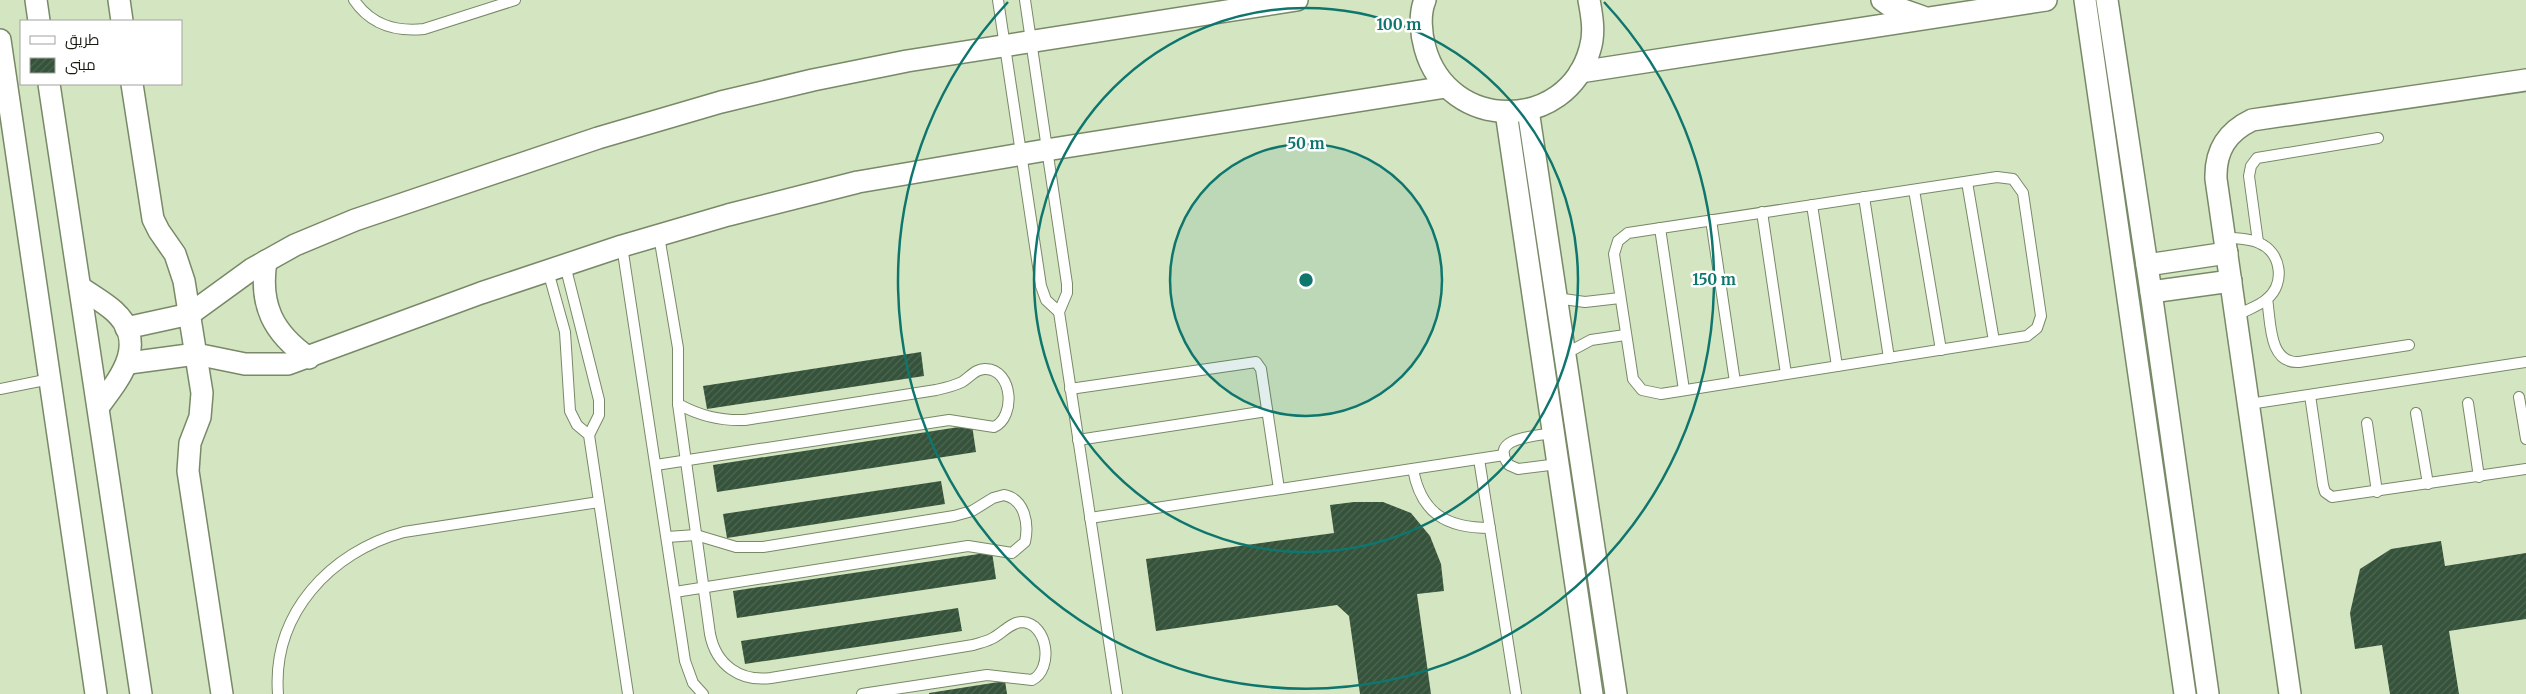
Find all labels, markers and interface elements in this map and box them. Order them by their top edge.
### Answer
text: 100 m [1377,15,1421,34]
legend [20,20,182,85]
text: طريق [65,30,99,50]
text: مبنى [65,55,96,75]
text: 50 m [1287,134,1325,153]
text: 150 m [1692,270,1736,289]
centre of rings [1297,271,1315,289]

